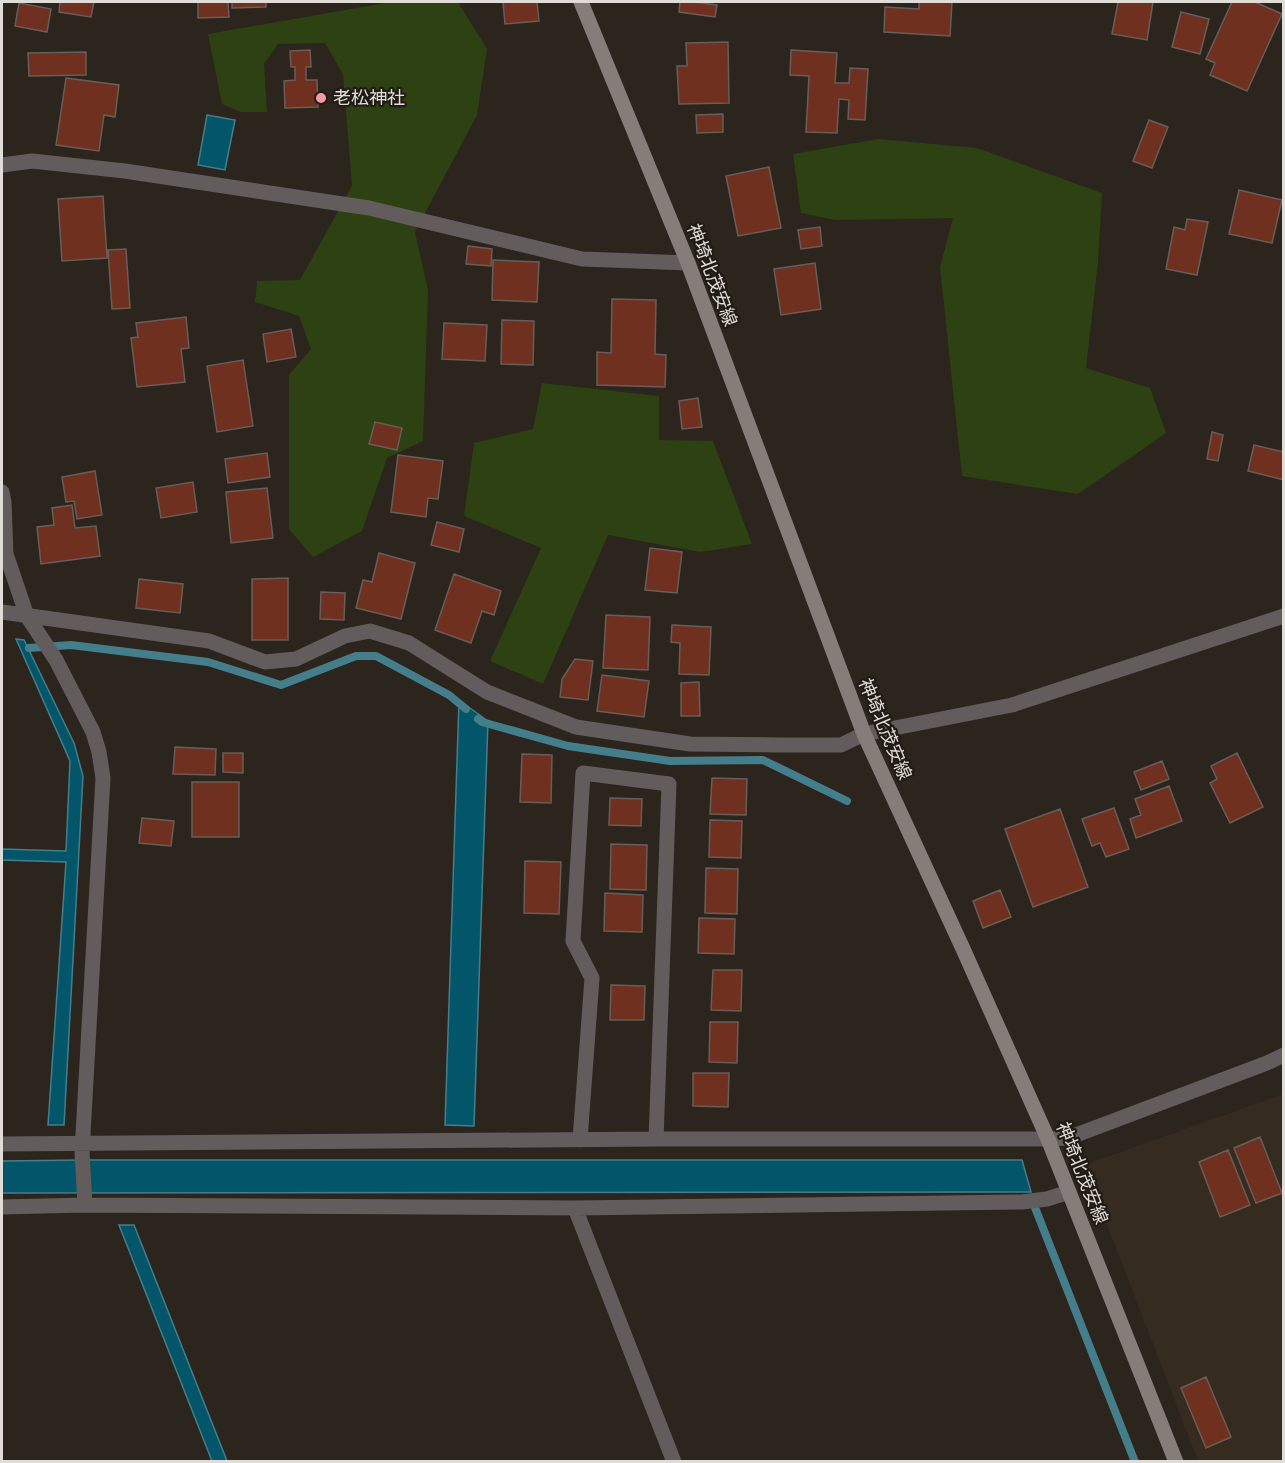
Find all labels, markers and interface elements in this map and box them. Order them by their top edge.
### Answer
place label: 老松神社 [333,88,405,109]
marker: 老松神社 [314,91,328,105]
street label: 神埼北茂安線 [682,221,741,329]
street label: 神埼北茂安線 [854,675,915,783]
street label: 神埼北茂安線 [1052,1119,1112,1227]

